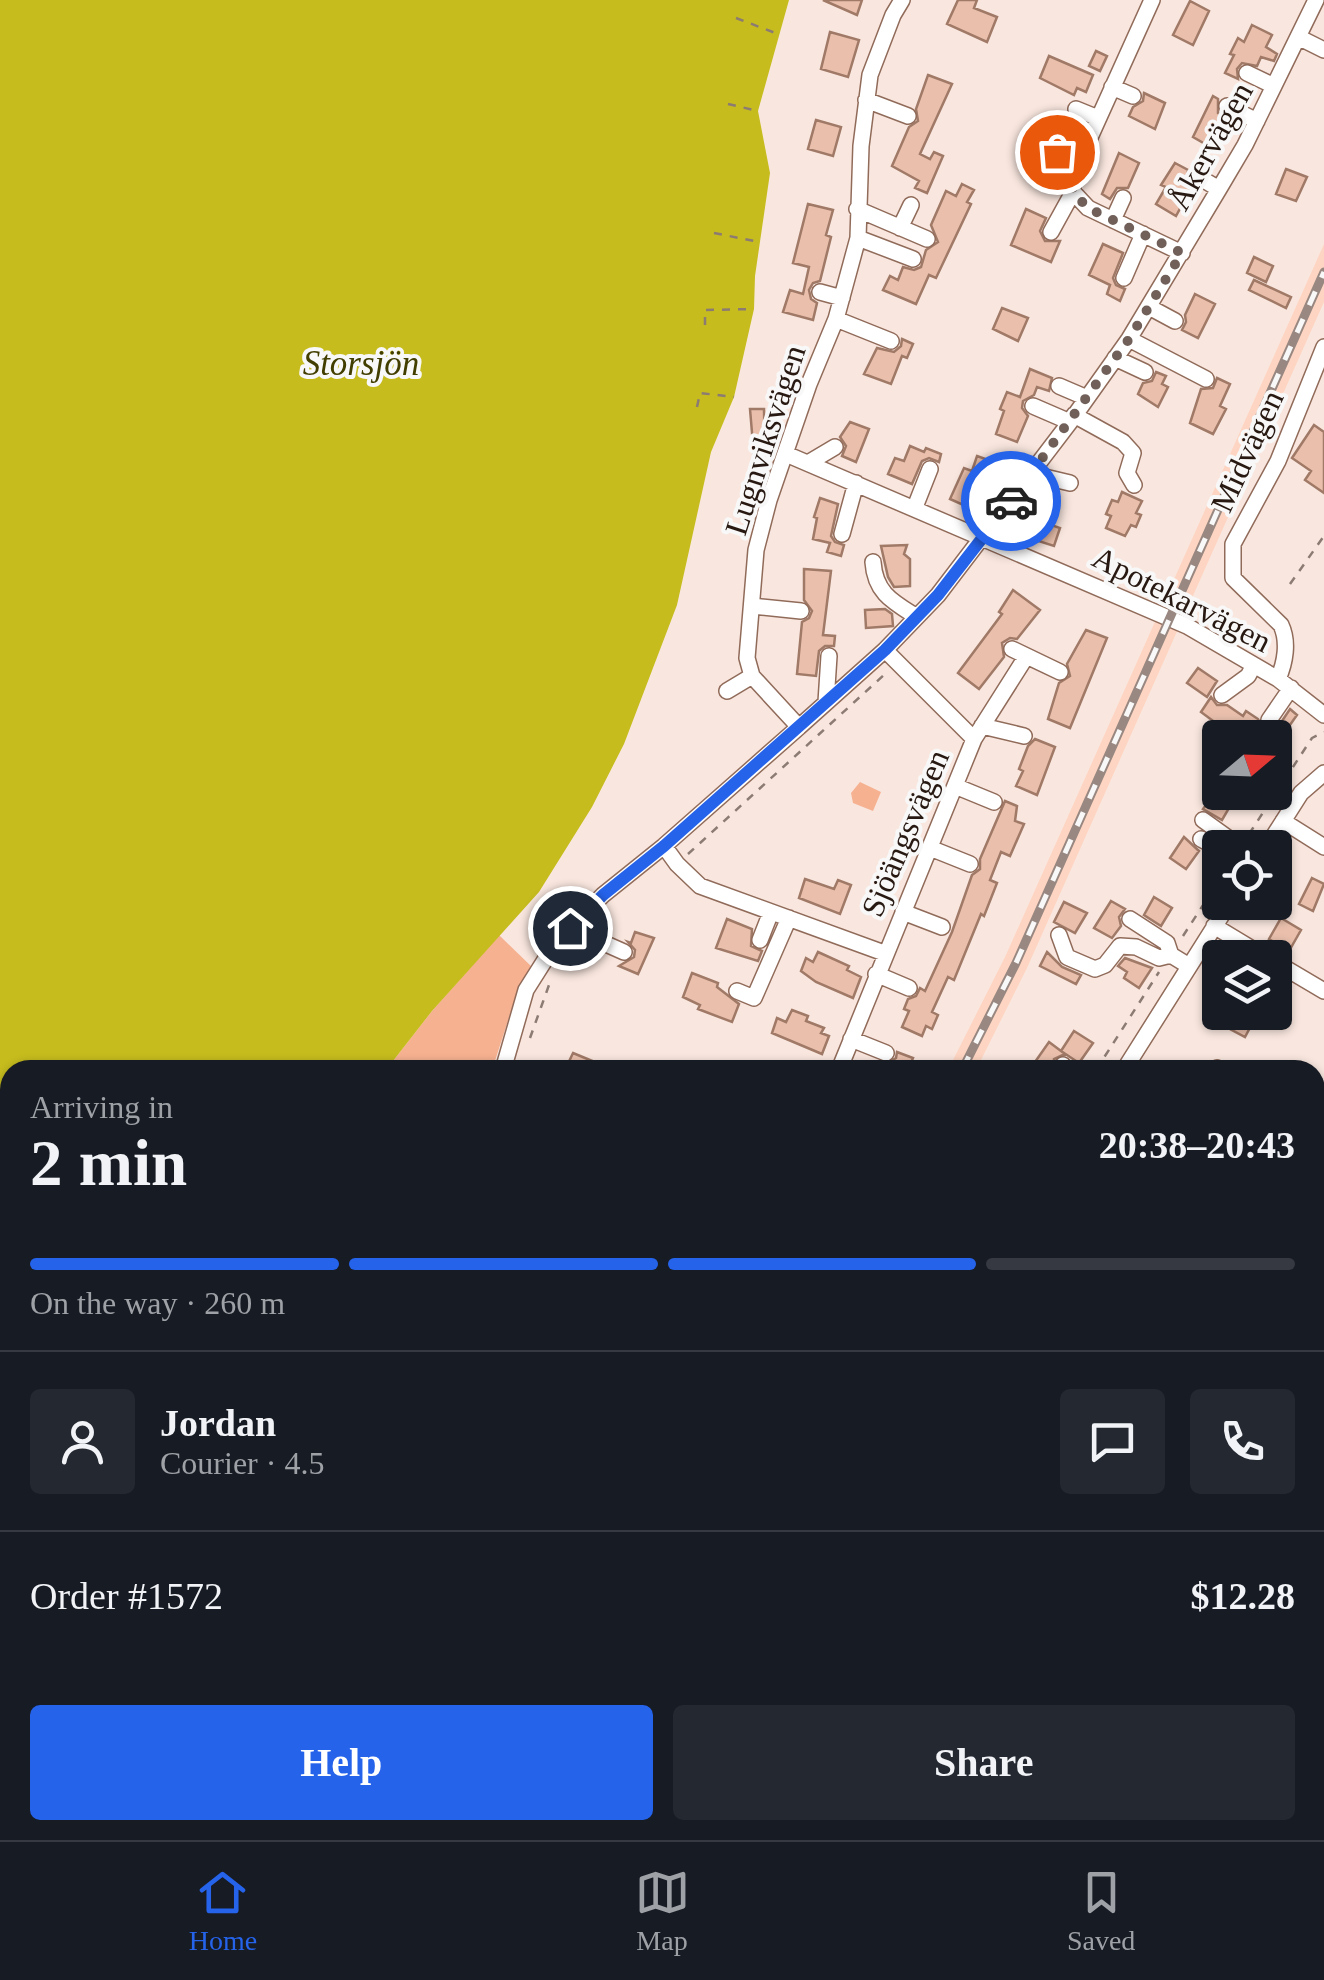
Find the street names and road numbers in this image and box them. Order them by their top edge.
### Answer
street label: Åkervägen [1160,76,1260,216]
street label: Lugnviksvägen [717,341,813,539]
street label: Midvägen [1203,385,1291,517]
street label: Apotekarvägen [1087,539,1277,659]
street label: Sjöängsvägen [854,744,956,922]

